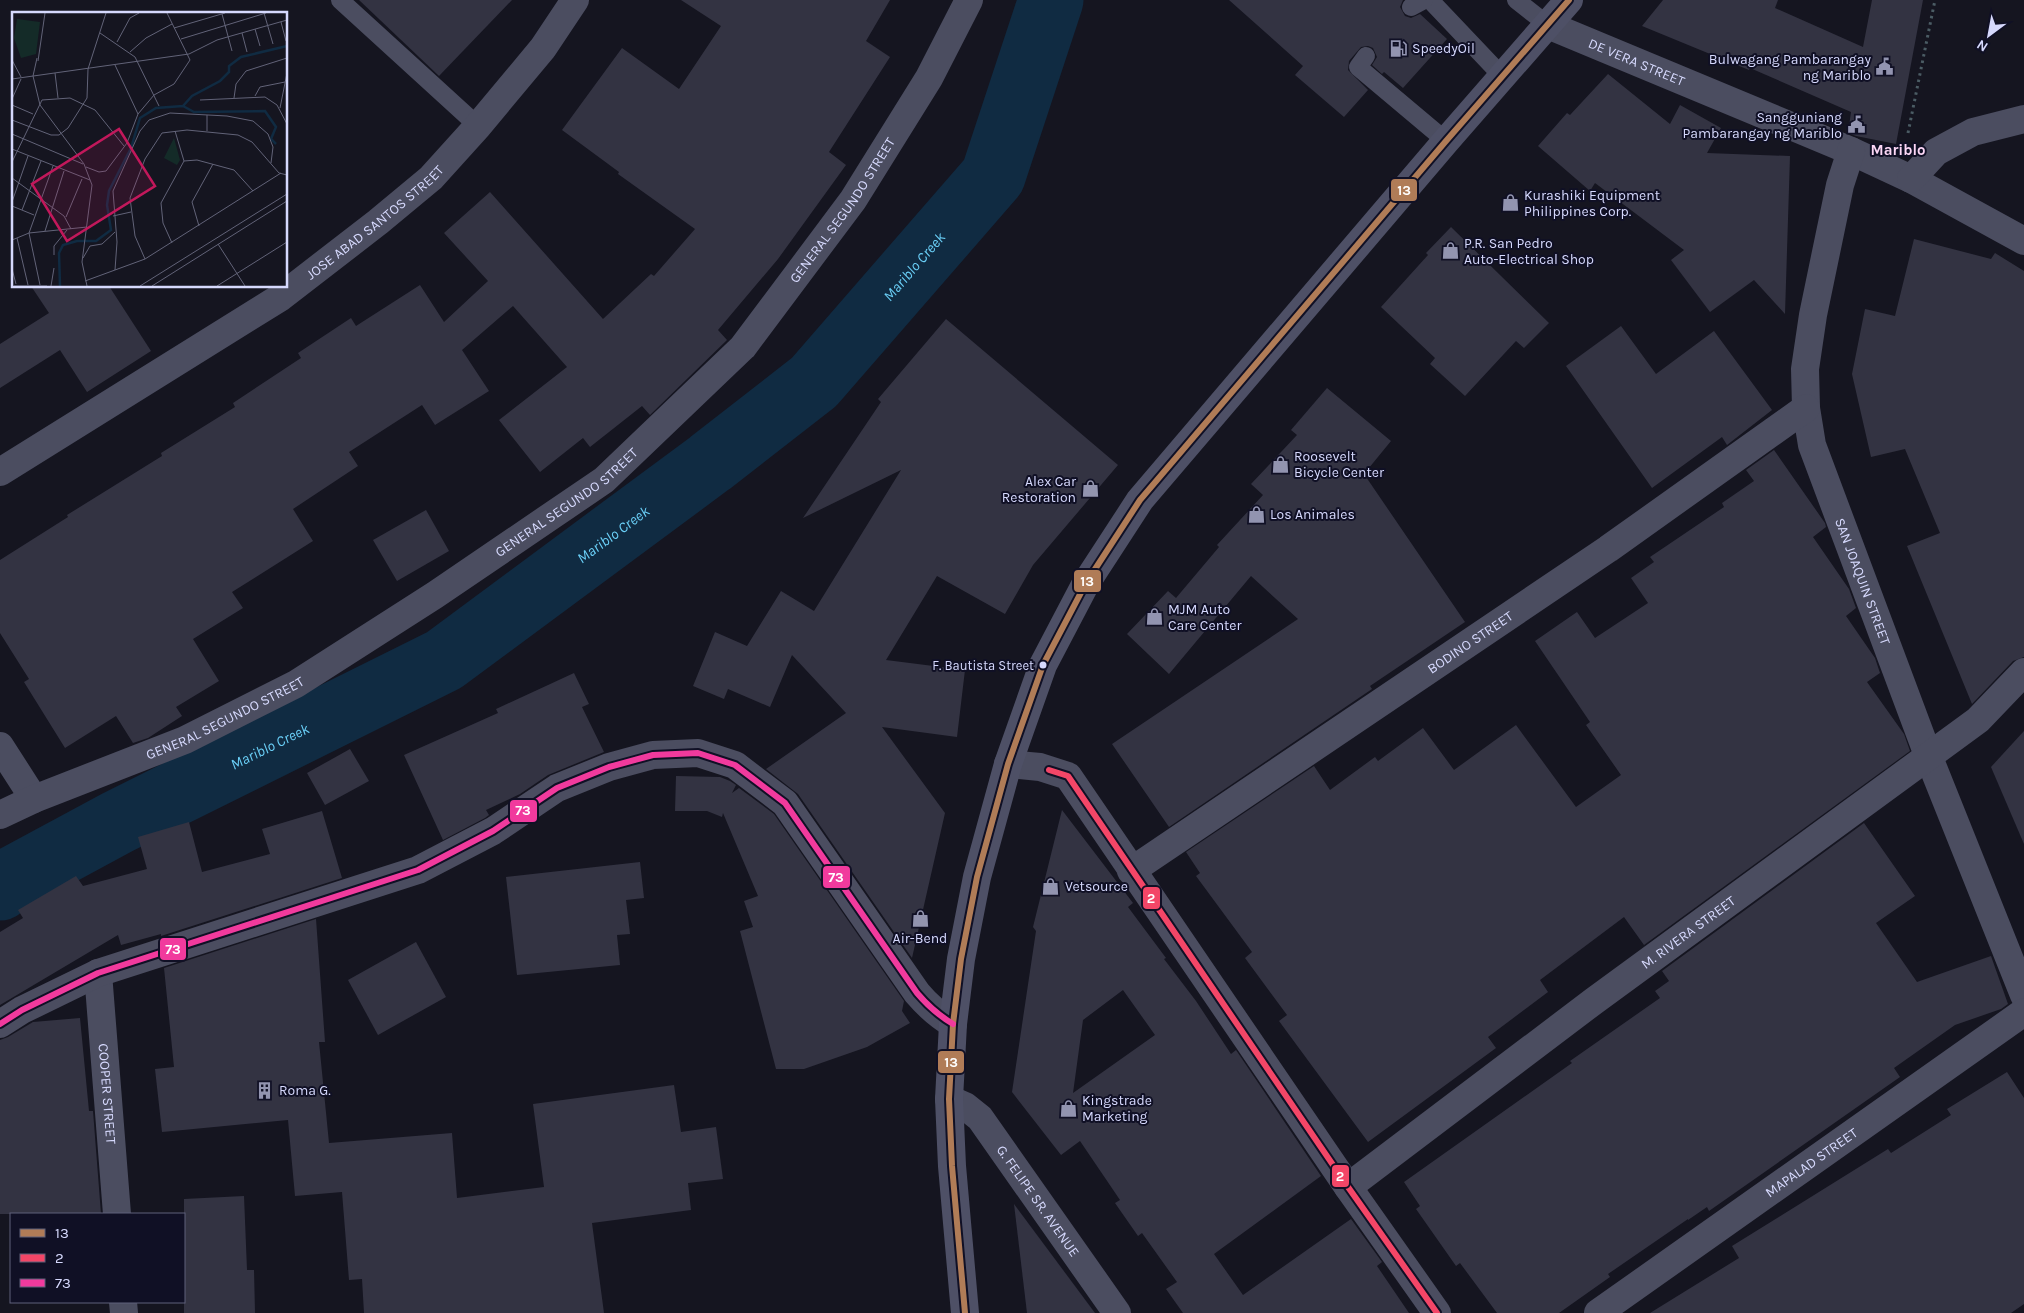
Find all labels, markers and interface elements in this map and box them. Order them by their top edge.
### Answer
north arrow [1964,10,2014,60]
inset map [12,12,288,288]
street label: DE VERA STREET [1586,35,1687,90]
text: N [1974,36,1991,55]
fuel station icon: SpeedyOil [1388,38,1408,58]
place label: SpeedyOil [1412,40,1475,57]
place label: Bulwagang Pambarangay ng Mariblo [1709,51,1871,84]
public building icon: Bulwagang Pambarangay ng Mariblo [1875,57,1895,77]
place label: Sangguniang Pambarangay ng Mariblo [1682,109,1842,142]
public building icon: Sangguniang Pambarangay ng Mariblo [1846,115,1866,135]
street label: GENERAL SEGUNDO STREET [786,134,899,286]
district label: Mariblo [1871,141,1925,159]
street label: JOSE ABAD SANTOS STREET [303,162,448,284]
line badge: 13 [1390,178,1418,202]
text: 13 [1397,182,1411,199]
place label: Kurashiki Equipment Philippines Corp. [1524,187,1660,220]
shop icon: Kurashiki Equipment Philippines Corp. [1500,193,1520,213]
water label: Mariblo Creek [879,228,949,305]
place label: P.R. San Pedro Auto-Electrical Shop [1464,235,1594,268]
shop icon: P.R. San Pedro Auto-Electrical Shop [1440,241,1460,261]
street label: GENERAL SEGUNDO STREET [492,444,641,561]
place label: Roosevelt Bicycle Center [1294,448,1385,481]
shop icon: Roosevelt Bicycle Center [1270,454,1290,474]
place label: Alex Car Restoration [1002,473,1077,506]
shop icon: Alex Car Restoration [1080,479,1100,499]
water label: Mariblo Creek [574,502,653,567]
shop icon: Los Animales [1246,504,1266,524]
place label: Los Animales [1270,506,1355,523]
street label: SAN JOAQUIN STREET [1831,516,1894,647]
line badge: 13 [1073,569,1102,593]
text: 13 [1080,573,1094,590]
place label: MJM Auto Care Center [1168,601,1243,634]
shop icon: MJM Auto Care Center [1144,607,1164,627]
street label: BODINO STREET [1424,608,1516,678]
place label: F. Bautista Street [932,658,1034,673]
marker: F. Bautista Street [1038,660,1048,670]
street label: GENERAL SEGUNDO STREET [144,673,307,763]
water label: Mariblo Creek [228,719,312,774]
line badge: 73 [509,799,538,823]
text: 73 [515,802,531,819]
line badge: 73 [822,865,851,889]
text: 73 [828,869,844,886]
shop icon: Vetsource [1041,876,1061,896]
place label: Vetsource [1065,878,1128,895]
line badge: 2 [1142,886,1161,910]
text: 2 [1147,890,1155,907]
street label: M. RIVERA STREET [1638,892,1739,973]
shop icon: Air-Bend [910,908,930,928]
place label: Air-Bend [893,930,947,947]
line badge: 73 [159,937,187,961]
text: 73 [165,941,181,958]
street label: COOPER STREET [95,1043,119,1145]
line badge: 13 [937,1050,965,1074]
text: 13 [944,1054,958,1071]
building icon: Roma G. [255,1080,275,1100]
place label: Roma G. [279,1082,331,1099]
place label: Kingstrade Marketing [1082,1092,1152,1125]
shop icon: Kingstrade Marketing [1058,1098,1078,1118]
street label: MAPALAD STREET [1762,1124,1861,1201]
street label: G. FELIPE SR. AVENUE [993,1142,1083,1260]
line badge: 2 [1331,1164,1350,1188]
text: 2 [1336,1168,1344,1185]
legend [10,1213,185,1303]
text: 13 [55,1224,69,1242]
text: 2 [55,1249,64,1267]
text: 73 [55,1274,71,1292]

